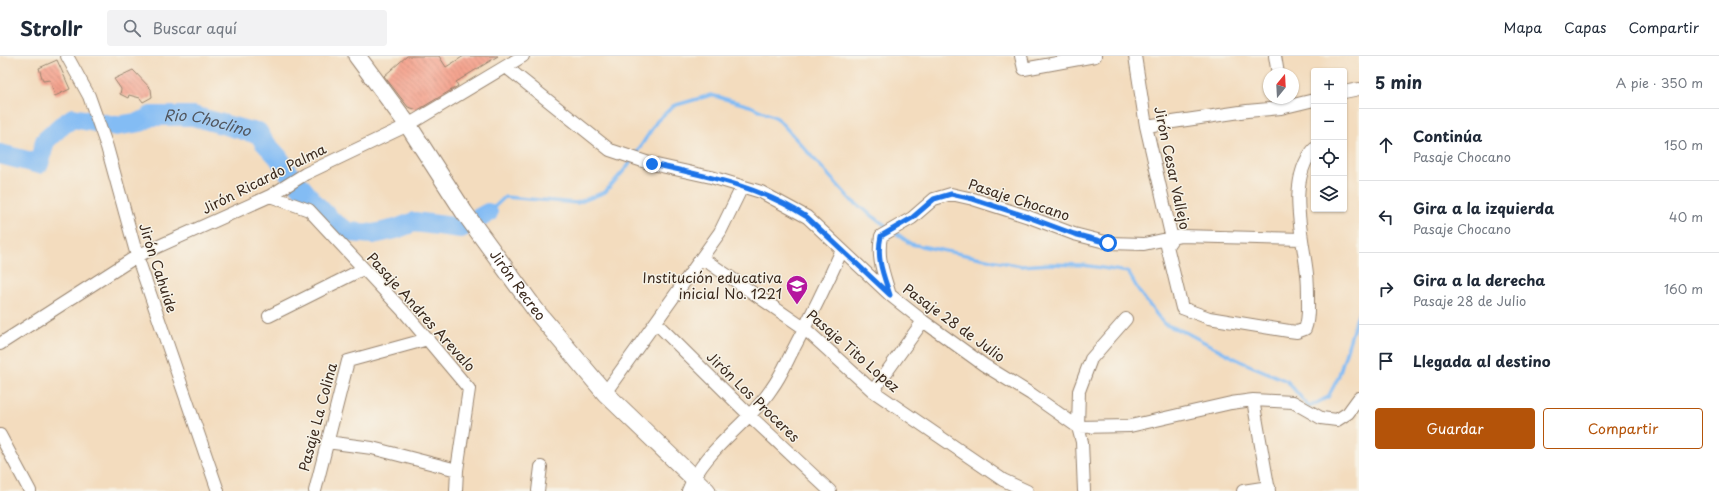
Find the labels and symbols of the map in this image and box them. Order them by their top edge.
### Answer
north arrow [1263,68,1299,104]
water label: Rio Choclino [163,103,254,142]
street label: Jirón Cesar Vallejo [1149,104,1196,232]
street label: Jirón Ricardo Palma [198,138,330,219]
route end [643,155,661,173]
street label: Pasaje Chocano [966,173,1073,226]
street label: Jirón Cahuide [134,220,183,315]
route start [1099,234,1117,252]
street label: Jirón Recreo [485,245,551,325]
street label: Pasaje Andres Arevalo [362,248,481,376]
place label: Institución educativa inicial No. 1221 [643,267,782,304]
school or university icon: Institución educativa inicial No. 1221 [784,273,810,306]
street label: Pasaje 28 de Julio [899,278,1010,367]
street label: Pasaje Tito Lopez [802,304,905,397]
street label: Jirón Los Proceres [702,347,805,447]
street label: Pasaje La Colina [293,360,342,473]

